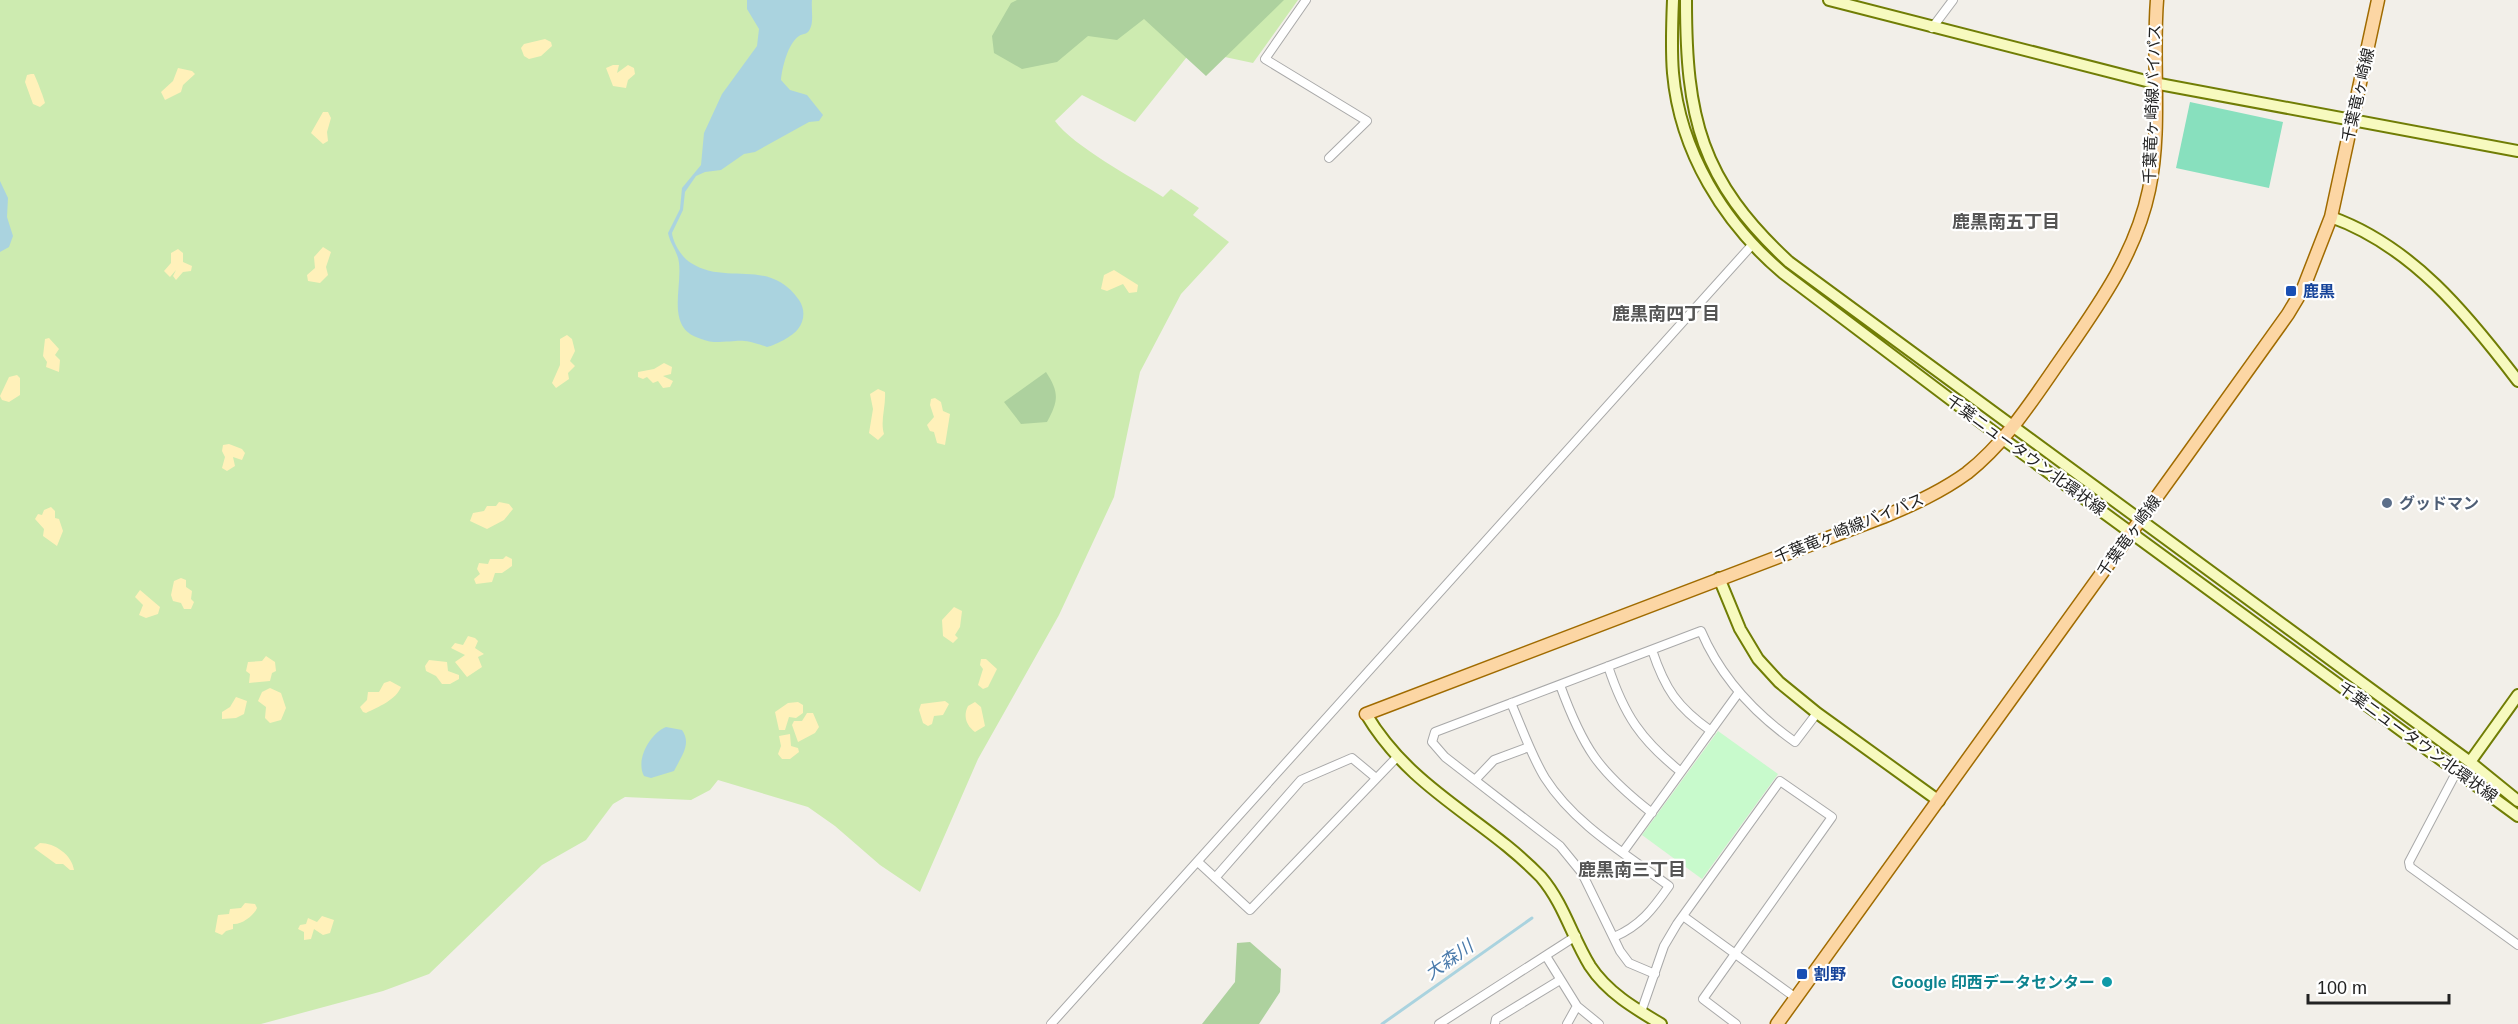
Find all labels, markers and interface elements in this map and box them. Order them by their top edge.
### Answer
street label: 千葉竜ヶ崎線バイパス [2141,24,2163,184]
street label: 千葉竜ヶ崎線 [2339,46,2377,144]
district label: 鹿黒南五丁目 [1952,212,2060,232]
place label: 鹿黒 [2303,283,2335,300]
marker: 鹿黒 [2284,284,2298,298]
district label: 鹿黒南四丁目 [1612,304,1720,324]
street label: 千葉ニュータウン北環状線 [1943,392,2109,518]
street label: 千葉竜ヶ崎線バイパス [1772,490,1926,566]
street label: 千葉竜ヶ崎線 [2094,492,2164,580]
place label: グッドマン [2399,494,2479,512]
marker: グッドマン [2380,496,2394,510]
street label: 千葉ニュータウン北環状線 [2335,679,2501,805]
district label: 鹿黒南三丁目 [1578,860,1686,880]
water label: 大森川 [1421,935,1478,984]
place label: 割野 [1814,966,1846,983]
marker: 割野 [1795,967,1809,981]
scale bar [2308,967,2449,1005]
place label: Google 印西データセンター [1891,974,2095,991]
marker: Google 印西データセンター [2100,975,2114,989]
text: 100 m [2317,978,2367,998]

